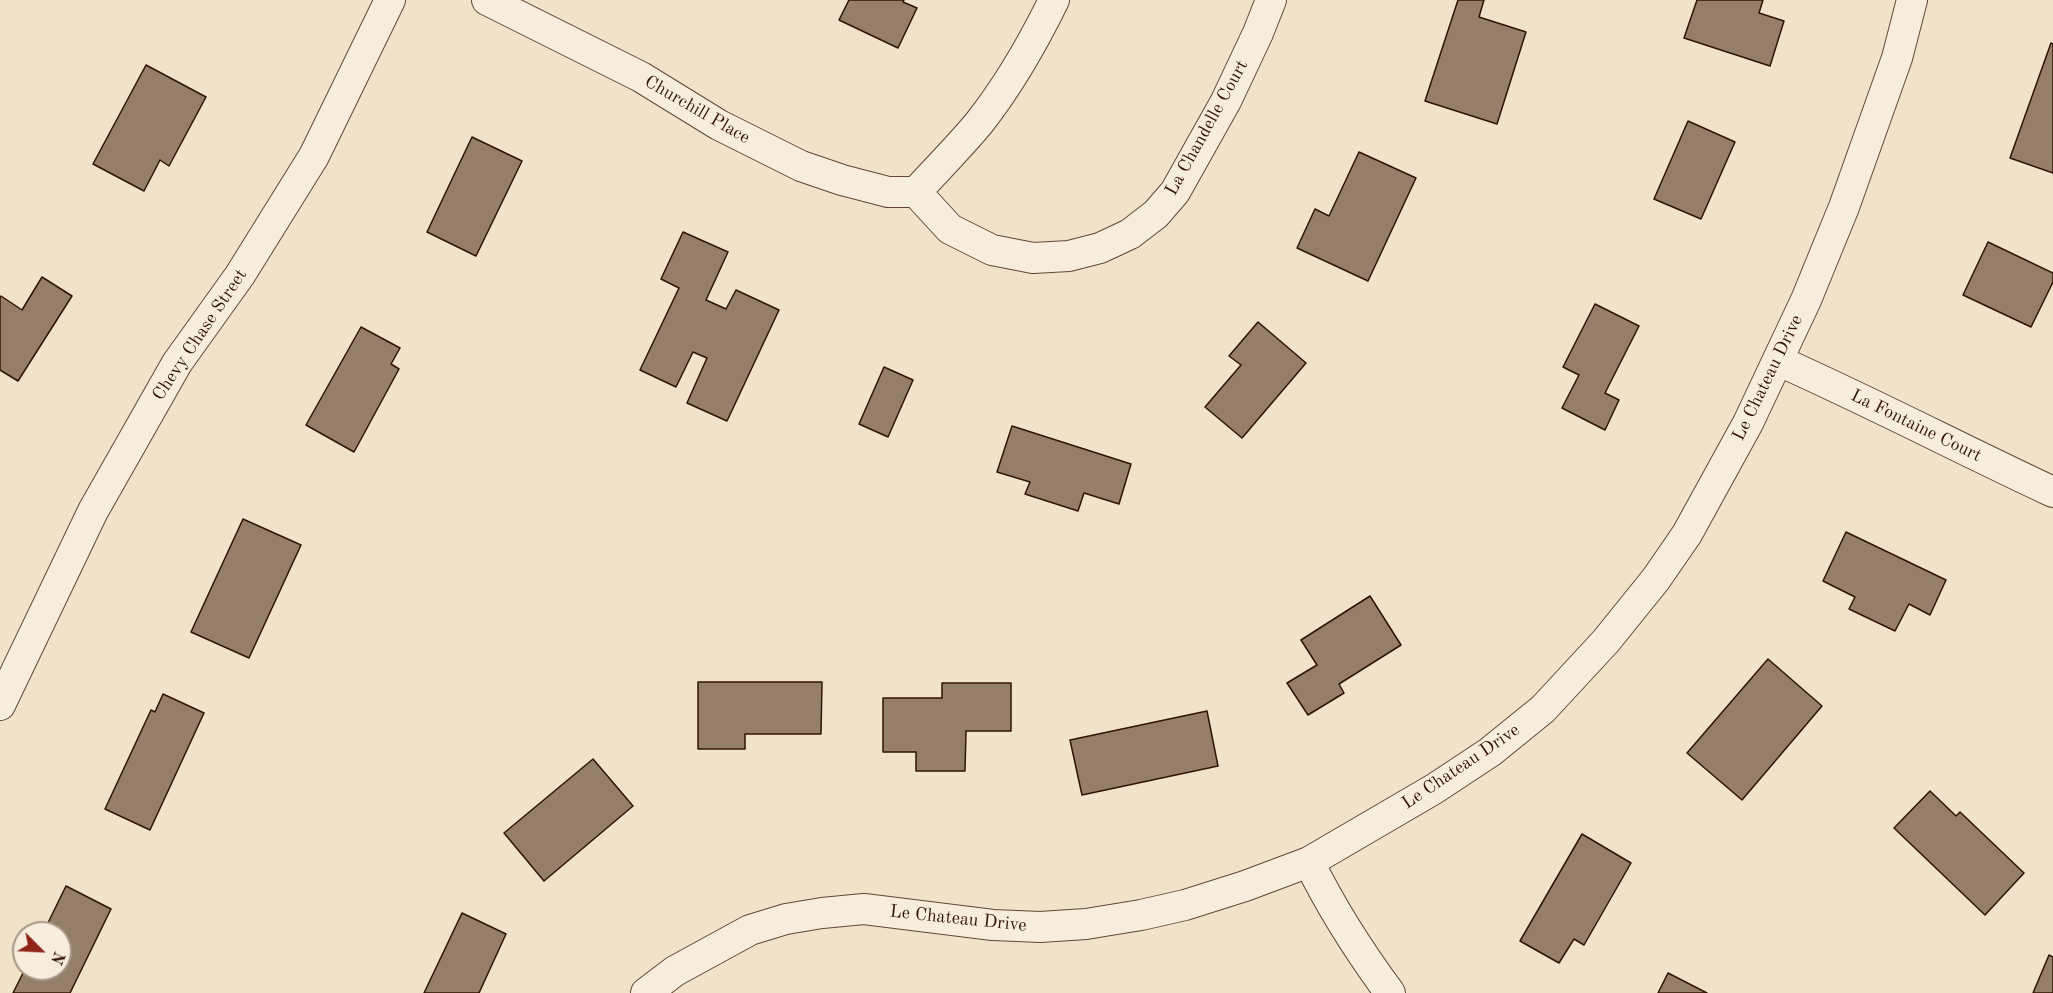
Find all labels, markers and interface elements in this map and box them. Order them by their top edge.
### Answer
street label: La Chandelle Court [1161,57,1253,199]
street label: Churchill Place [640,71,754,149]
street label: Chevy Chase Street [148,265,252,405]
street label: Le Chateau Drive [1728,311,1808,445]
street label: La Fontaine Court [1847,385,1985,467]
street label: Le Chateau Drive [1398,720,1524,814]
street label: Le Chateau Drive [889,901,1027,937]
north arrow [12,921,72,981]
text: N [47,949,66,966]

